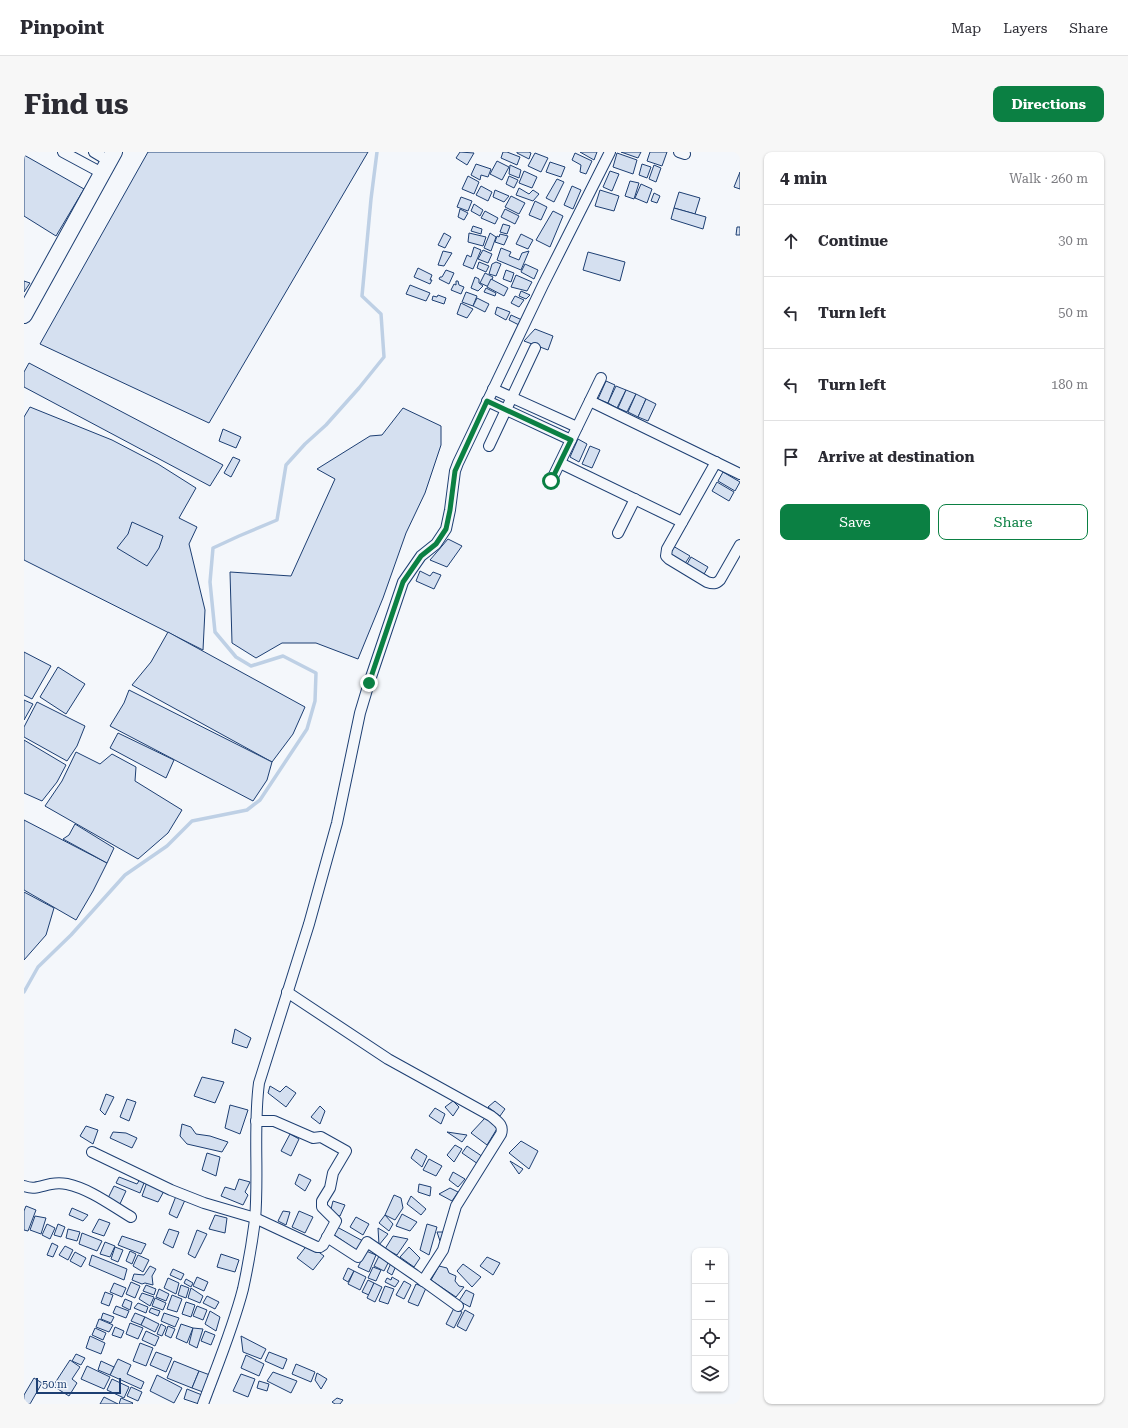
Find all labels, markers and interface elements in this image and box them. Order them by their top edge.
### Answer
text: Pinpoint [20,16,104,39]
text: Map [951,20,981,36]
text: Layers [1003,20,1047,36]
text: Share [1069,20,1108,36]
button: Directions [993,86,1104,122]
text: Find us [24,88,128,121]
text: 4 min [780,168,827,188]
text: Walk · 260 m [1009,171,1088,186]
icon: ahead [780,230,802,252]
text: Continue [818,232,888,250]
text: 30 m [1058,233,1088,248]
icon: left [780,302,802,324]
text: Turn left [818,304,886,322]
text: 50 m [1058,305,1088,320]
icon: left [780,374,802,396]
text: Turn left [818,376,886,394]
text: 180 m [1051,377,1088,392]
icon: arrive [780,446,802,468]
text: Arrive at destination [818,448,974,466]
route start [542,472,560,490]
button: Save [780,504,930,540]
button: Share [938,504,1088,540]
route end [360,674,378,692]
map controls [692,1248,728,1392]
button: + [692,1248,728,1284]
button: − [692,1284,728,1320]
button: locate [692,1320,728,1356]
button: layers [692,1356,728,1392]
scale bar [36,1376,121,1395]
text: 50 m [42,1378,67,1391]

